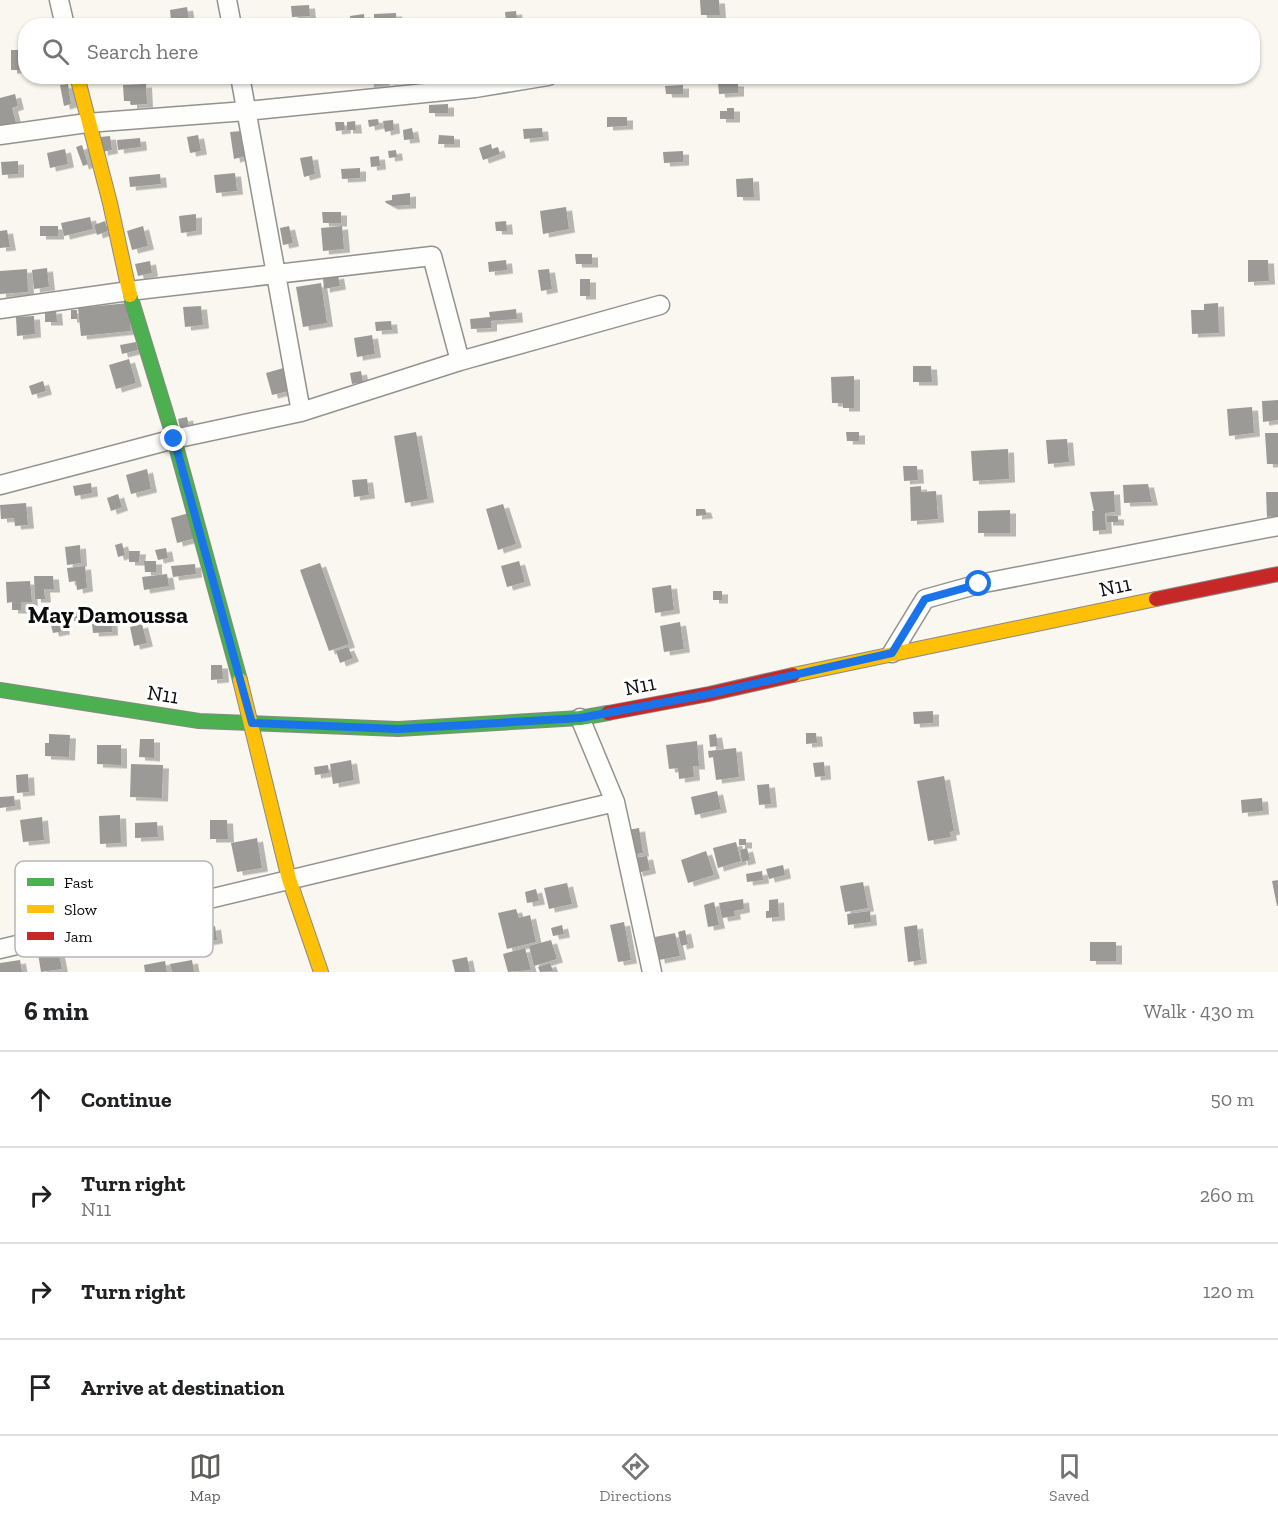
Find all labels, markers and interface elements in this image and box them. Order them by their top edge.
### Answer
search box [18,18,1260,84]
icon: search [39,35,72,68]
text: Search here [87,38,198,65]
route end [160,425,186,451]
route start [965,570,991,596]
street label: N11 [1097,570,1133,602]
district label: May Damoussa [28,600,188,629]
street label: N11 [622,670,658,700]
street label: N11 [145,679,181,709]
legend [15,861,213,957]
text: Fast [64,873,93,892]
text: Slow [64,900,98,919]
text: Jam [64,927,93,946]
text: 6 min [24,995,89,1027]
text: Walk · 430 m [1143,999,1254,1023]
icon: ahead [24,1083,57,1116]
text: Continue [81,1086,172,1113]
text: 50 m [1210,1087,1254,1111]
text: Turn right [81,1170,185,1197]
icon: right [24,1179,57,1212]
text: 260 m [1200,1183,1254,1207]
text: N11 [81,1197,111,1221]
icon: right [24,1275,57,1308]
text: Turn right [81,1278,185,1305]
text: 120 m [1203,1279,1254,1303]
icon: arrive [24,1371,57,1404]
text: Arrive at destination [81,1374,284,1401]
tab: Map [189,1450,222,1505]
tab: Directions [599,1450,672,1505]
tab: Saved [1049,1450,1089,1505]

